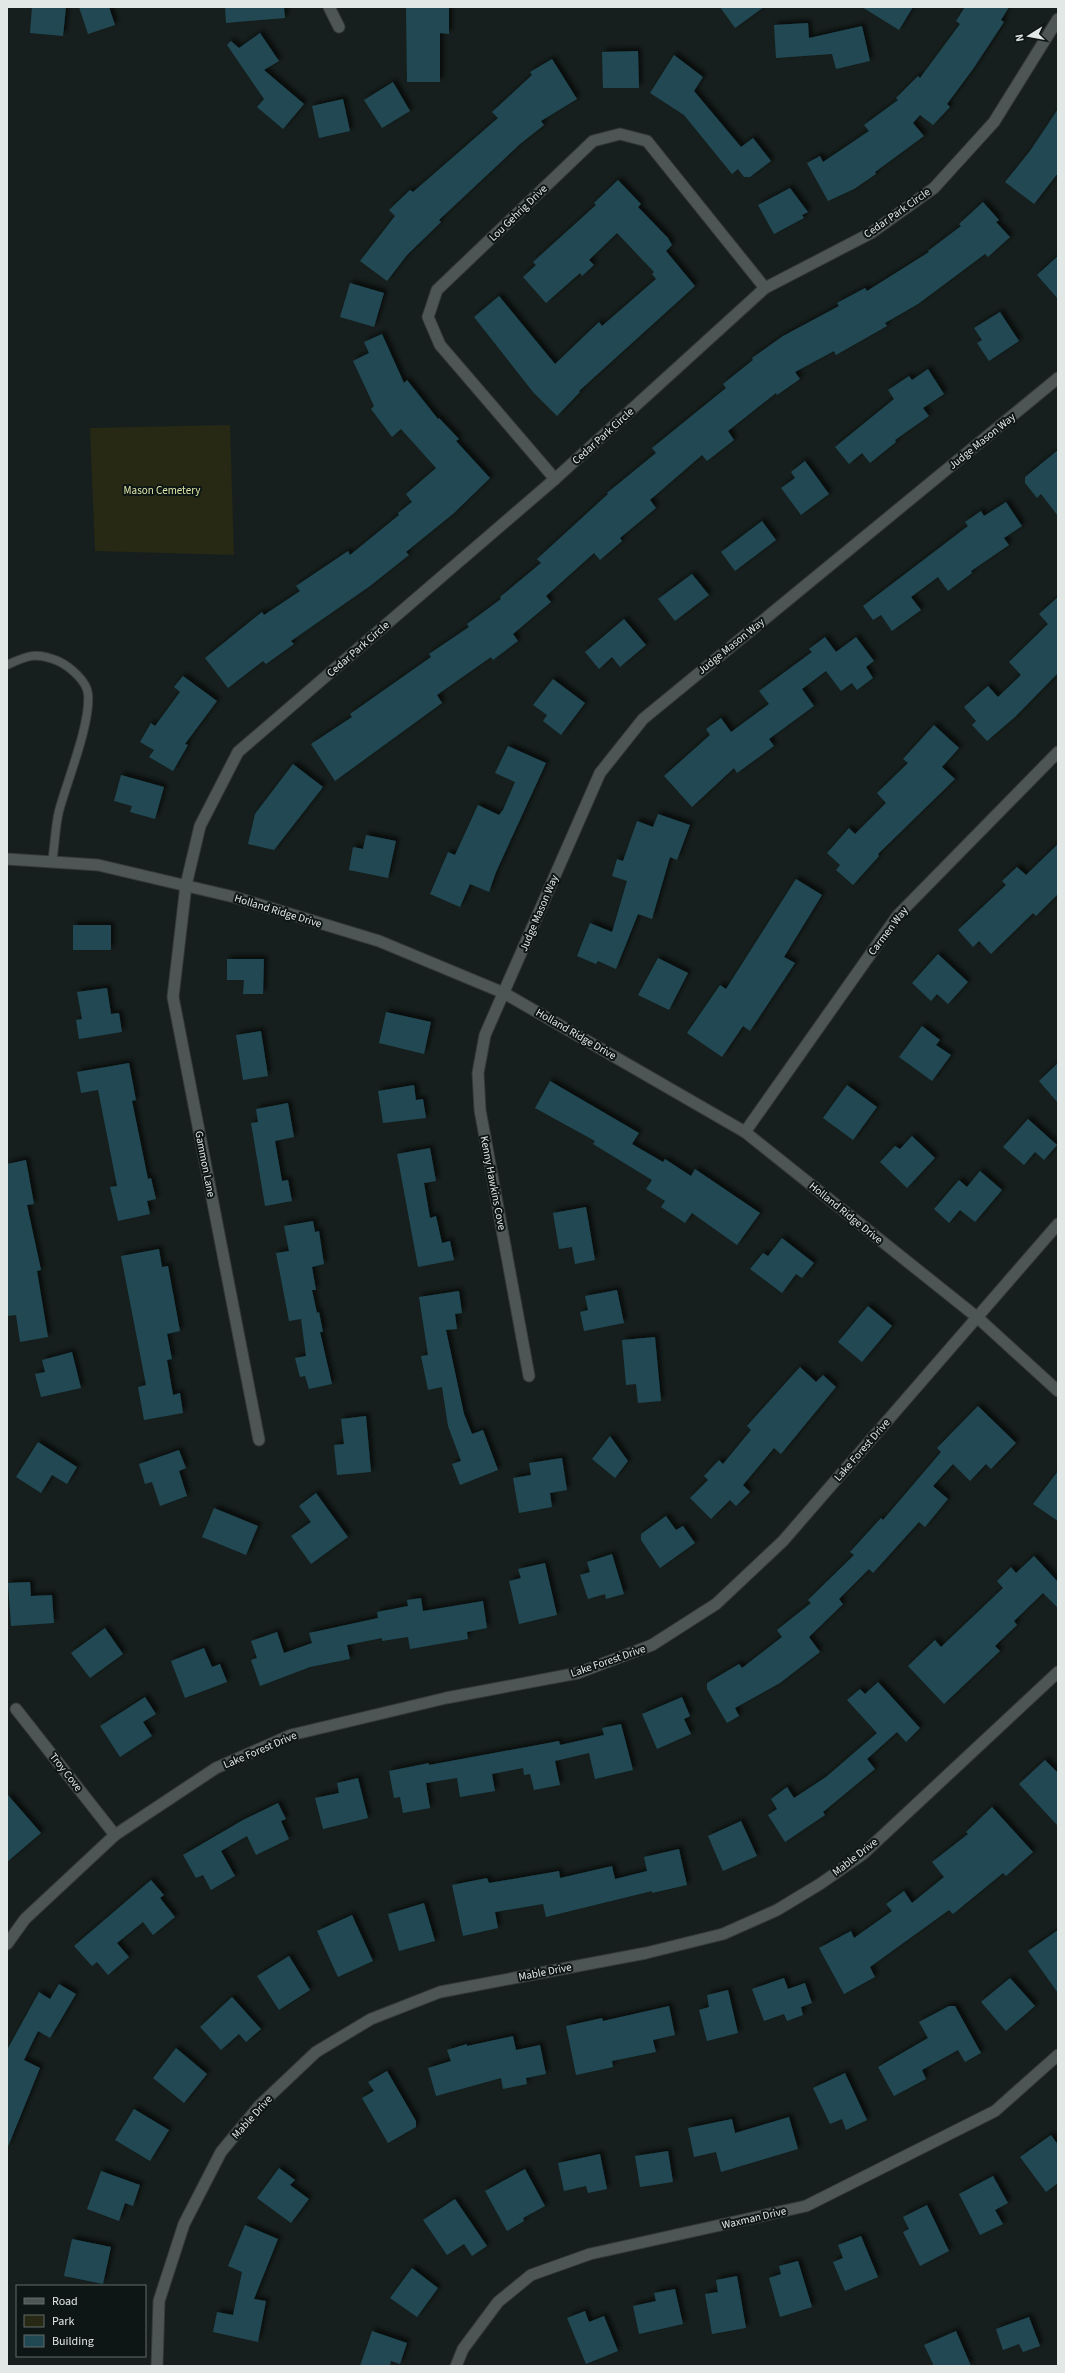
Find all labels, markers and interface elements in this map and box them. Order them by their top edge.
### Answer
north arrow [1009,16,1049,56]
text: N [1012,33,1028,43]
street label: Lou Gehrig Drive [486,181,551,245]
street label: Cedar Park Circle [861,184,934,242]
street label: Cedar Park Circle [569,404,637,468]
street label: Judge Mason Way [945,409,1019,473]
park label: Mason Cemetery [124,483,200,498]
street label: Judge Mason Way [694,614,768,678]
street label: Cedar Park Circle [324,617,393,680]
street label: Judge Mason Way [516,872,562,954]
street label: Holland Ridge Drive [232,891,324,932]
street label: Carmen Way [865,903,911,959]
street label: Holland Ridge Drive [533,1005,619,1063]
street label: Gammon Lane [191,1130,219,1199]
street label: Kenny Hawkins Cove [477,1135,510,1232]
street label: Holland Ridge Drive [806,1179,886,1248]
street label: Lake Forest Drive [831,1415,894,1484]
street label: Lake Forest Drive [569,1641,648,1681]
street label: Lake Forest Drive [221,1728,299,1772]
street label: Troy Cove [46,1750,86,1795]
street label: Mable Drive [829,1834,881,1880]
street label: Mable Drive [517,1959,573,1985]
street label: Mable Drive [228,2092,276,2142]
street label: Waxman Drive [720,2203,788,2233]
legend [16,2285,146,2357]
text: Road [52,2293,78,2310]
text: Park [52,2313,74,2330]
text: Building [52,2333,94,2350]

